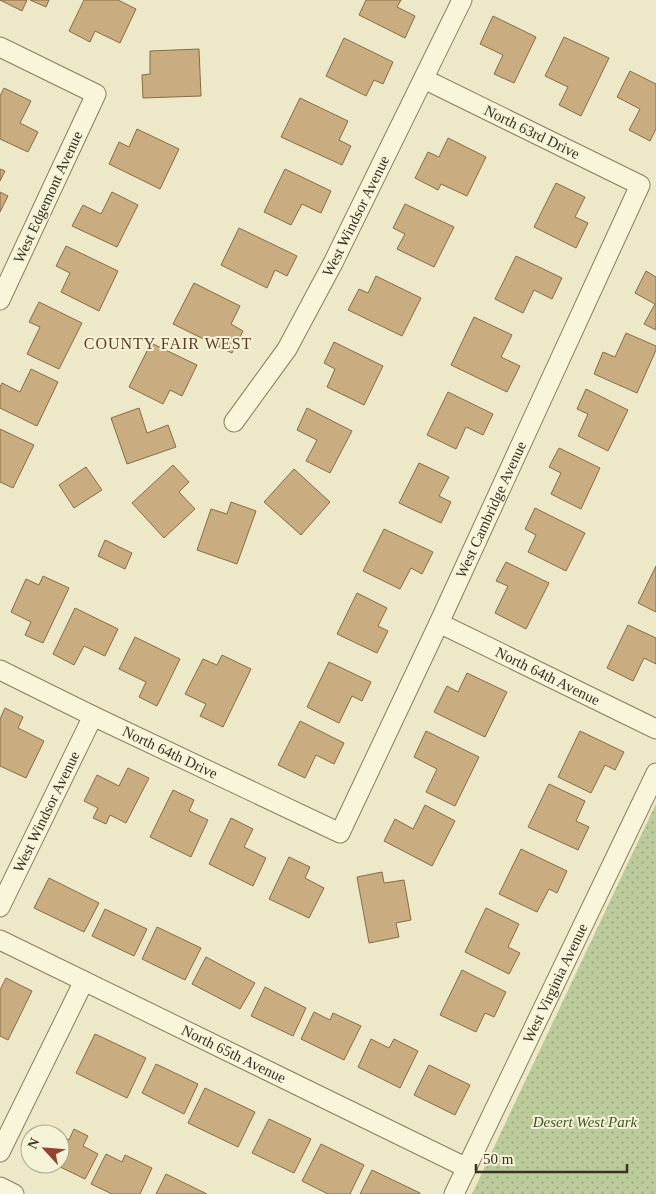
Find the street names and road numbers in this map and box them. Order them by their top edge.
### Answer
street label: North 63rd Drive [482,102,583,162]
street label: West Edgemont Avenue [10,128,86,265]
street label: West Windsor Avenue [319,153,393,279]
street label: West Cambridge Avenue [453,438,529,580]
street label: North 64th Avenue [493,644,603,708]
street label: North 64th Drive [120,723,220,782]
street label: West Windsor Avenue [10,748,83,875]
street label: West Virginia Avenue [520,920,591,1045]
street label: North 65th Avenue [179,1022,289,1086]

